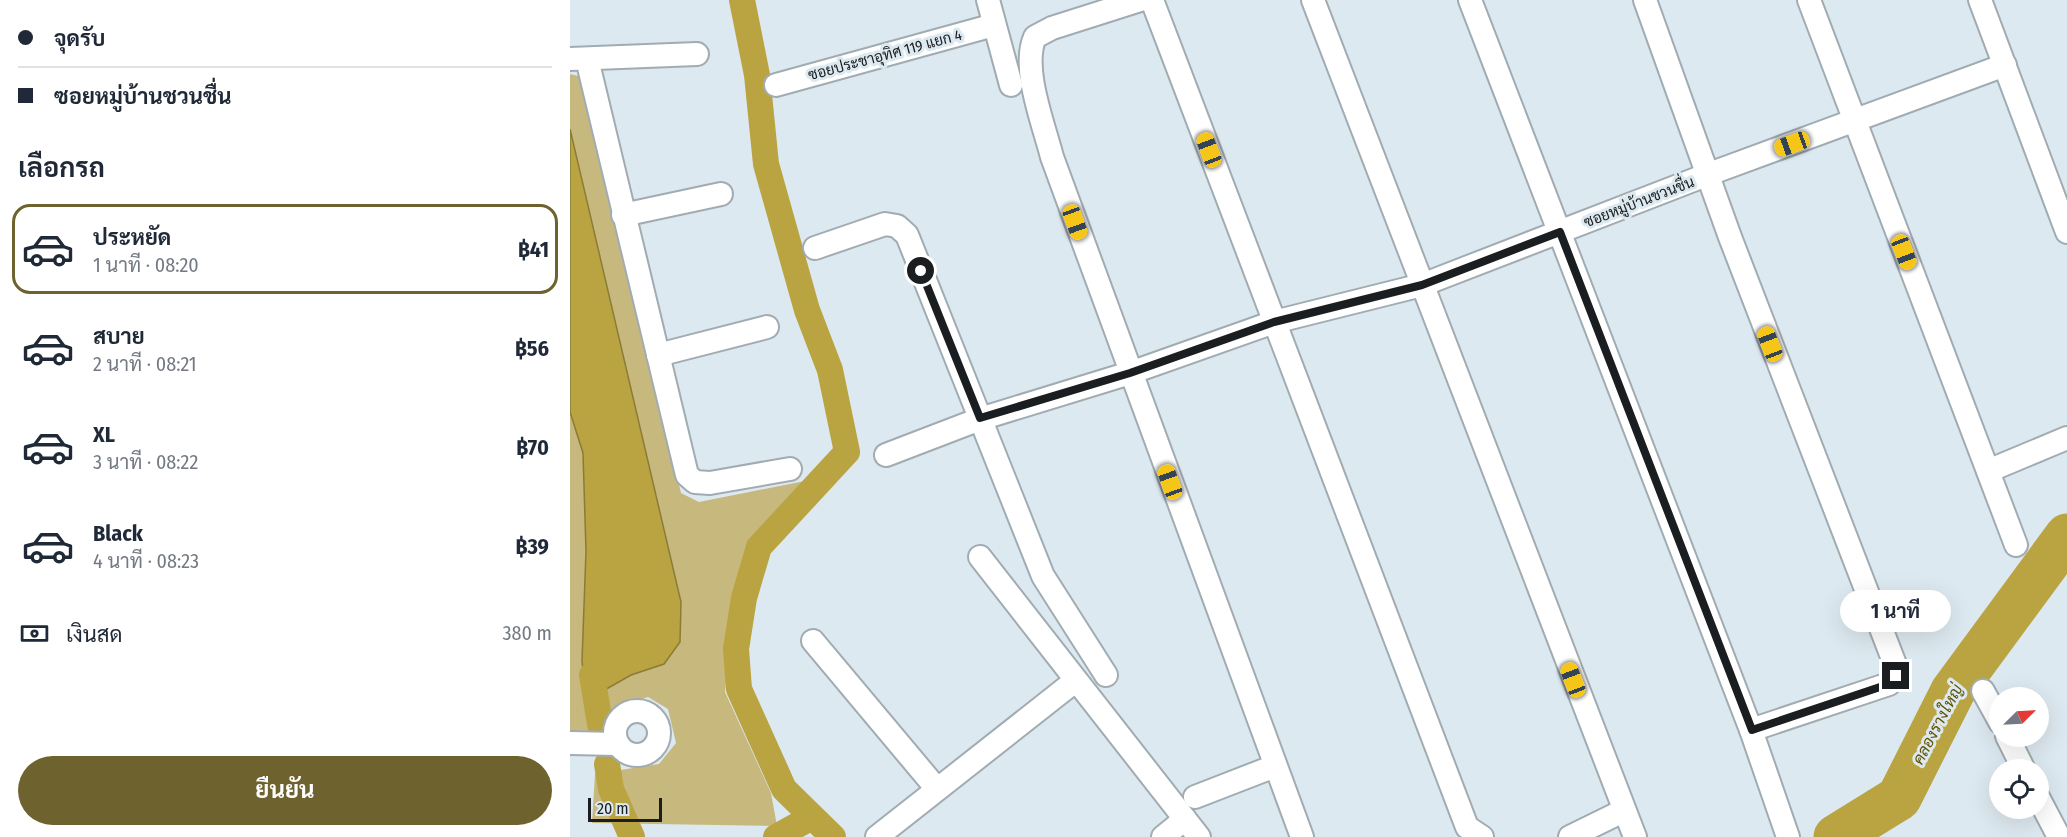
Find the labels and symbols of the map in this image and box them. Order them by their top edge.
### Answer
street label: ซอยประชาอุทิศ 119 แยก 4 [806,26,964,86]
car [1772,129,1812,159]
car [1194,130,1224,170]
street label: ซอยหมู่บ้านชวนชื่น [1579,167,1697,232]
car [1060,202,1090,242]
car [1889,232,1919,272]
route start [907,257,934,284]
car [1755,324,1785,364]
car [1155,462,1185,502]
callout: 1 นาที [1840,589,1952,631]
car [1558,660,1588,700]
route end [1882,662,1909,689]
water label: คลองรางใหญ่ [1907,679,1967,768]
north arrow [1989,687,2049,747]
scale bar [588,795,662,822]

